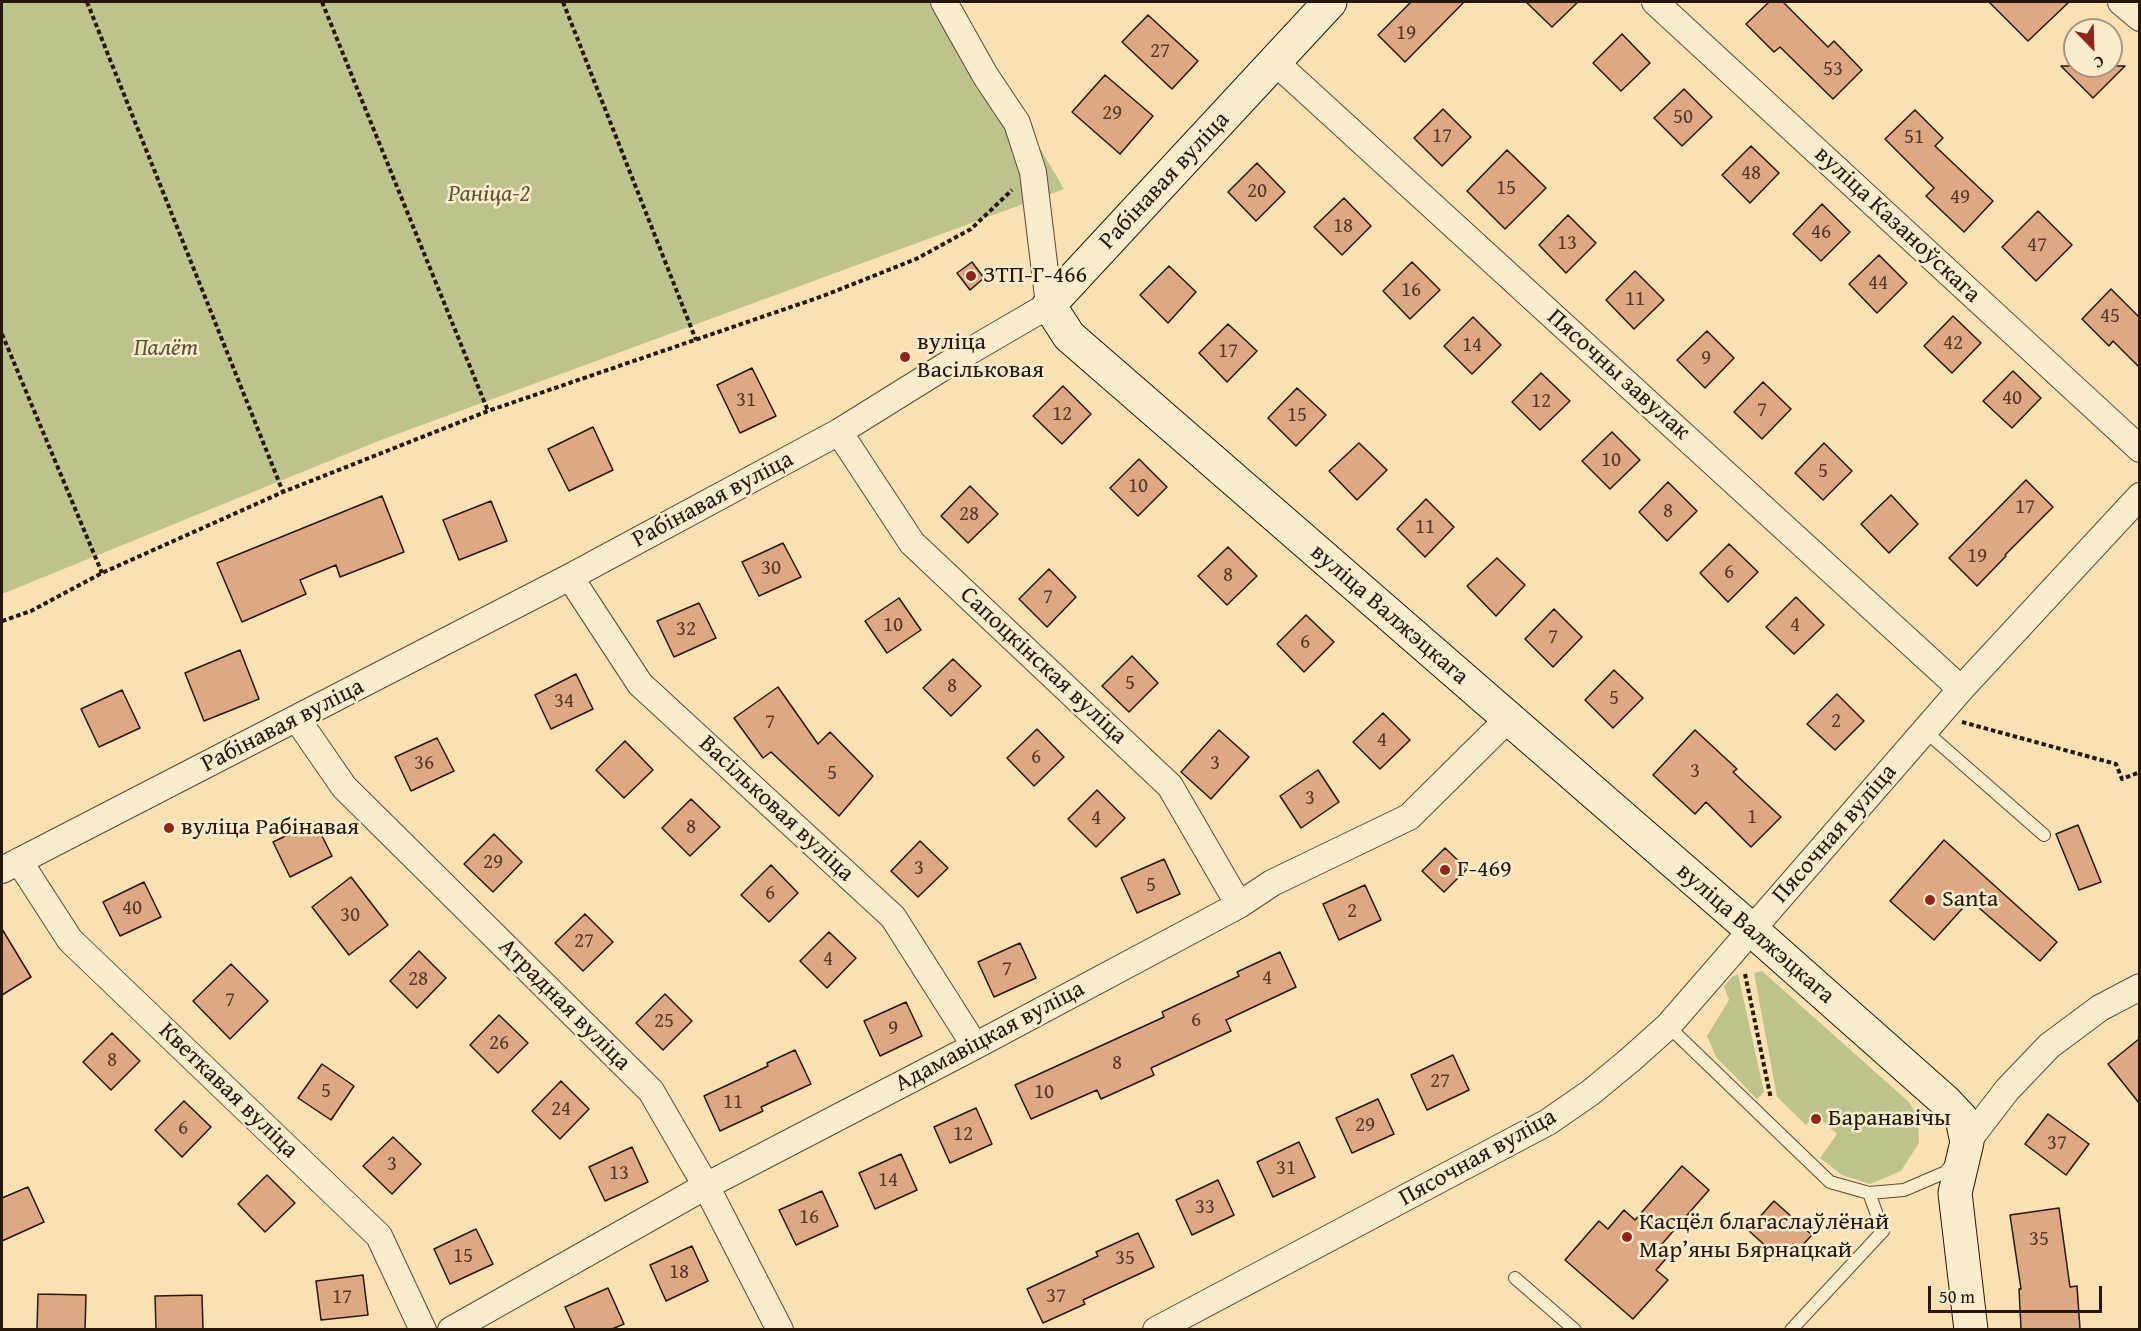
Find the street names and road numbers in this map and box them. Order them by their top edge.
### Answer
street label: Рабінавая вуліца [1094,106,1236,256]
street label: вуліца Казаноўскага [1808,141,1986,309]
street label: Пясочны завулак [1541,303,1695,447]
street label: Рабінавая вуліца [628,445,798,555]
street label: вуліца Валжэцкага [1304,538,1474,692]
street label: Сапоцкінская вуліца [953,581,1133,751]
street label: Рабінавая вуліца [197,673,369,779]
street label: Васільковая вуліца [693,730,859,888]
street label: Пясочная вуліца [1767,758,1903,910]
street label: вуліца Валжэцкага [1670,857,1840,1011]
street label: Атрадная вуліца [492,933,636,1077]
street label: Адамавіцкая вуліца [890,975,1090,1099]
street label: Кветкавая вуліца [152,1017,304,1165]
street label: Пясочная вуліца [1394,1103,1562,1213]

